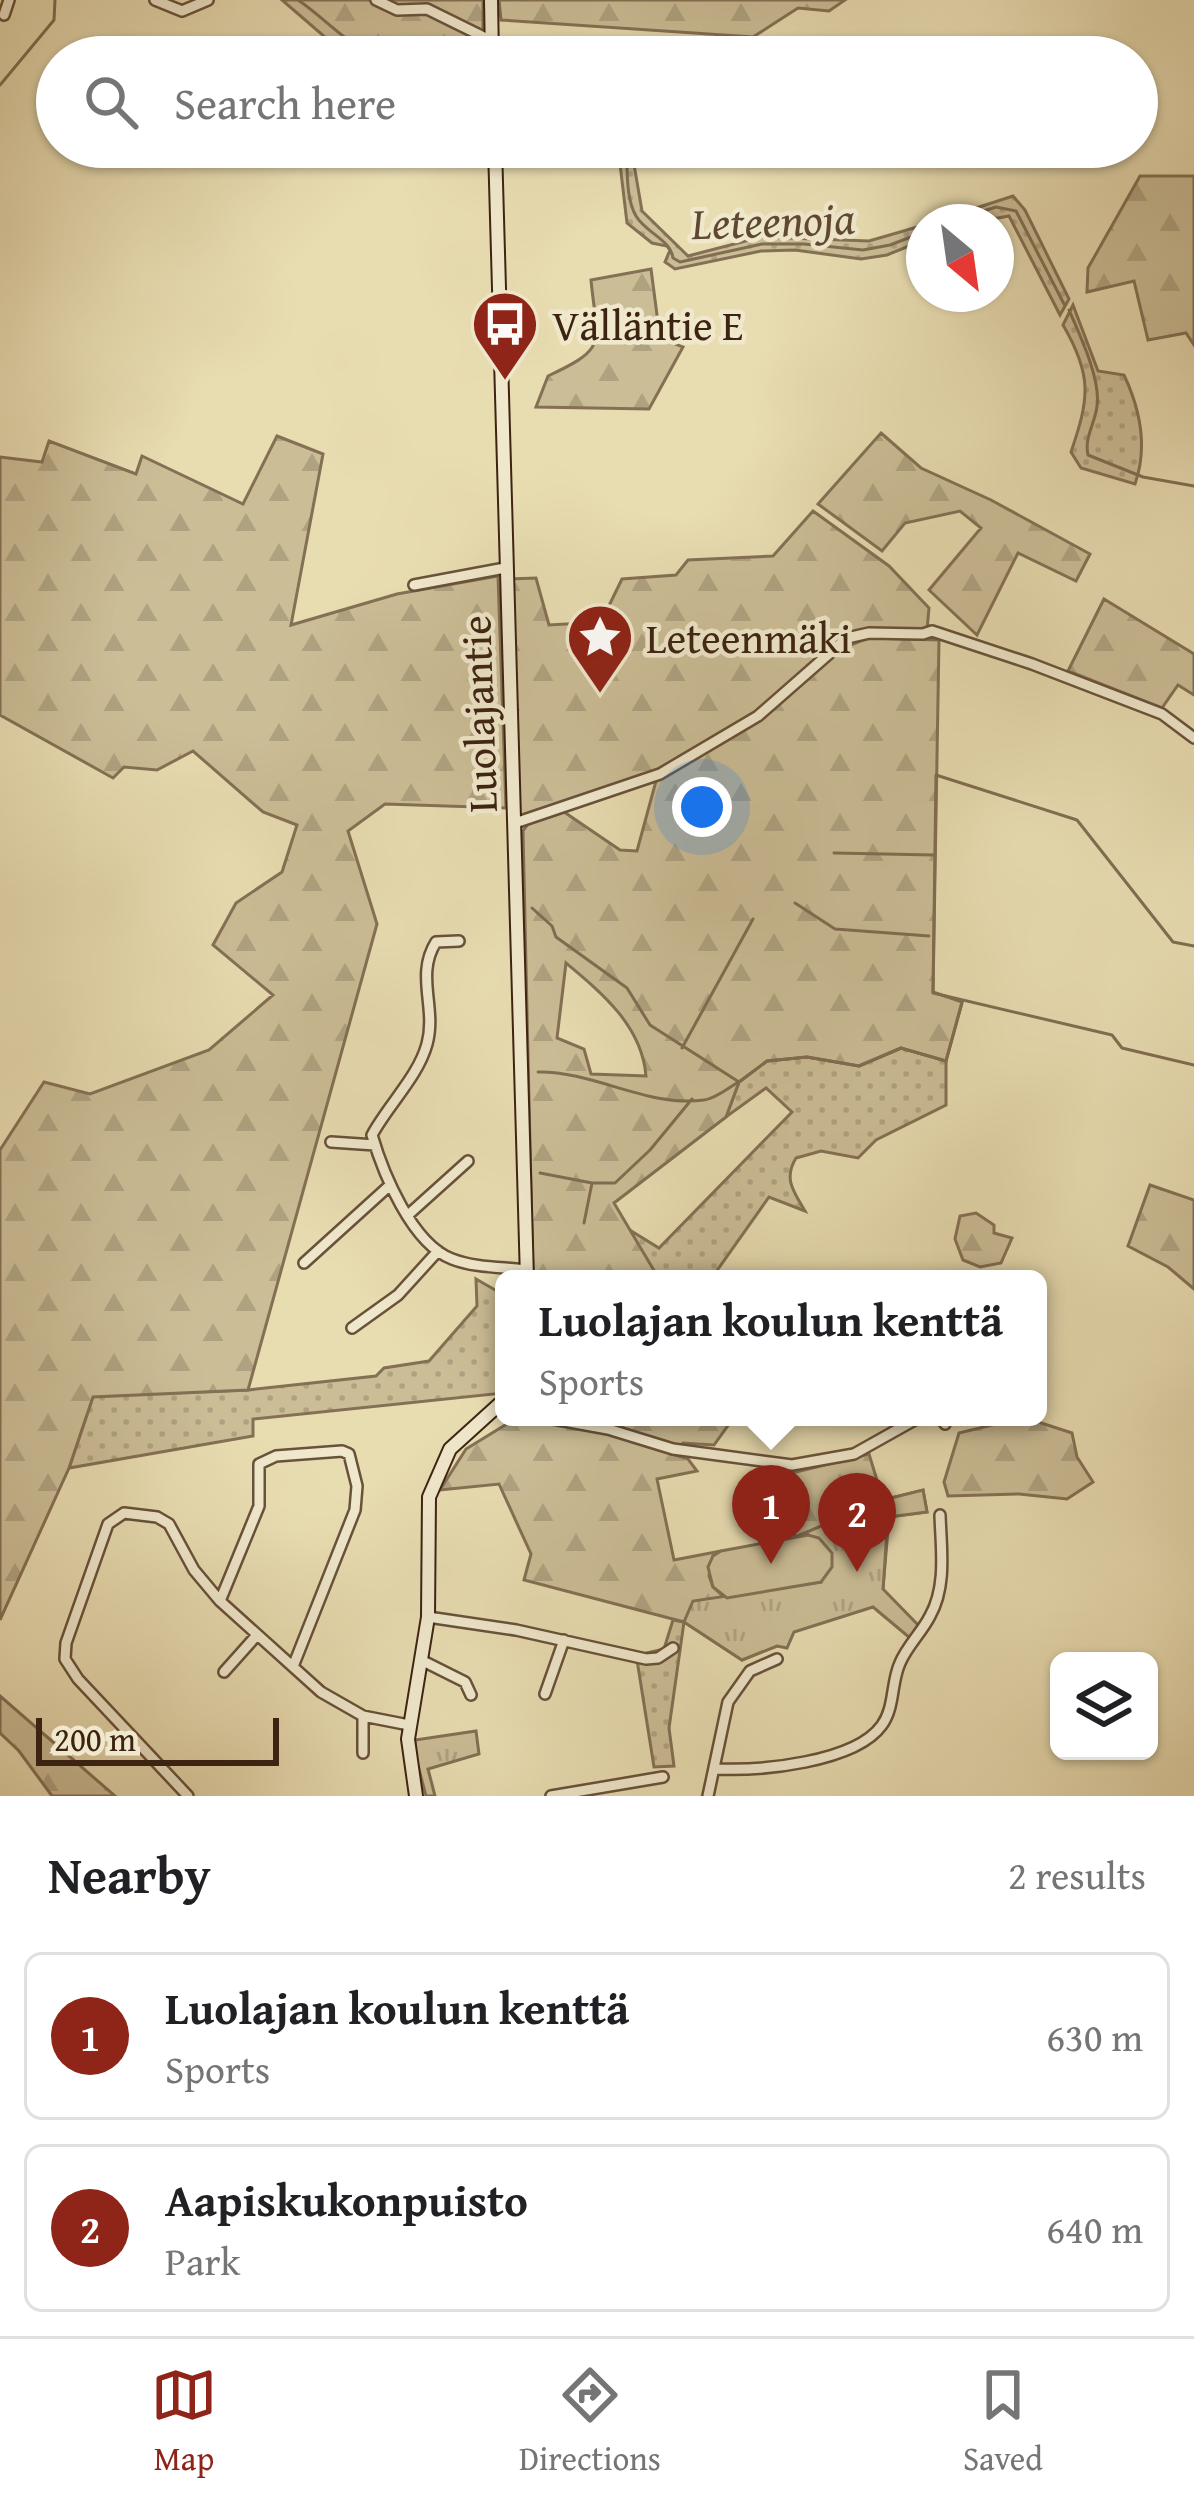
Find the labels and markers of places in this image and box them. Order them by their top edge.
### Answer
bus stop icon: Välläntie E [470,289,540,383]
place label: Välläntie E [552,294,743,355]
place icon: Leteenmäki [565,602,635,696]
place label: Leteenmäki [646,607,851,668]
pin: 1 [732,1465,810,1564]
pin: 2 [818,1473,896,1572]

